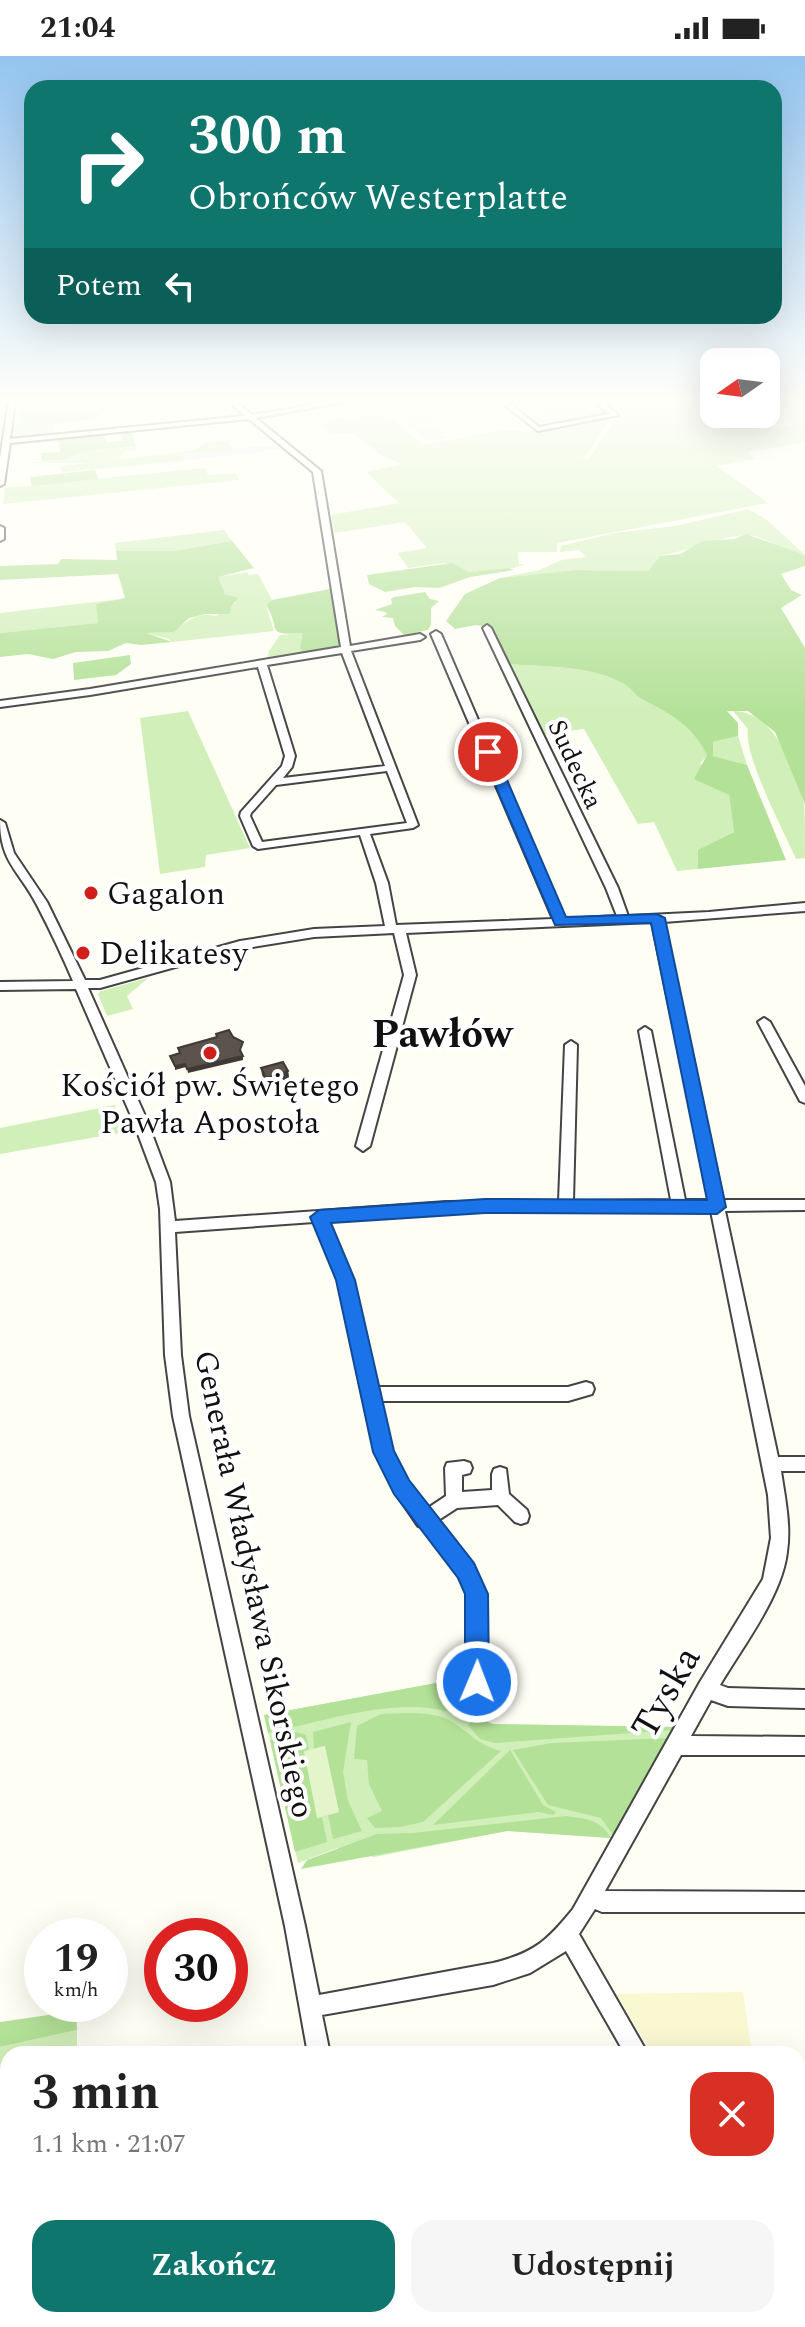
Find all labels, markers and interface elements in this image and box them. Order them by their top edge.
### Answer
text: 21:04 [40,5,115,51]
text: 300 m [188,94,347,179]
icon: right [56,112,160,216]
text: Obrońców Westerplatte [188,171,568,226]
text: Potem [56,263,142,309]
icon: left [158,264,202,308]
north arrow [700,348,780,428]
map controls [700,348,780,428]
street label: Sudecka [537,713,613,816]
pin [454,718,522,786]
icon: arrive [466,730,510,774]
place label: Gagalon [107,870,225,919]
marker: Gagalon [82,884,100,902]
place label: Delikatesy [99,930,249,979]
marker: Delikatesy [74,944,92,962]
district label: Pawłów [372,1005,514,1066]
marker: Kościół pw. Świętego Pawła Apostoła [201,1044,219,1062]
place label: Kościół pw. Świętego Pawła Apostoła [60,1062,360,1148]
street label: Generała Władysława Sikorskiego [180,1346,327,1823]
street label: Tyska [617,1635,717,1751]
position arrow [435,1640,519,1724]
speed limit sign: 30 [144,1918,248,2022]
text: 19 [54,1929,98,1990]
text: km/h [54,1975,99,2005]
text: 3 min [32,2057,160,2130]
button: close [690,2072,774,2156]
text: 1.1 km · 21:07 [32,2124,186,2164]
button: Zakończ [32,2220,395,2312]
button: Udostępnij [411,2220,774,2312]

